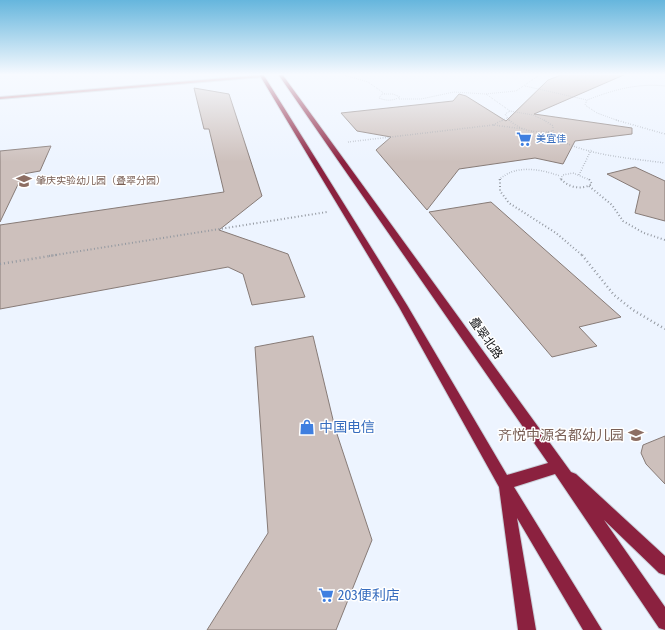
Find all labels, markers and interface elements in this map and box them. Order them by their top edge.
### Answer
supermarket icon: 美宜佳 [515,130,533,148]
place label: 美宜佳 [536,133,566,145]
school or university icon: 肇庆实验幼儿园（叠翠分园） [15,172,33,190]
place label: 肇庆实验幼儿园（叠翠分园） [36,175,166,187]
street label: 叠翠北路 [466,314,506,362]
shop icon: 中国电信 [298,418,316,436]
place label: 中国电信 [319,419,375,436]
school or university icon: 齐悦中源名都幼儿园 [627,426,645,444]
place label: 齐悦中源名都幼儿园 [498,427,624,444]
supermarket icon: 203便利店 [317,586,335,604]
place label: 203便利店 [338,587,400,604]

